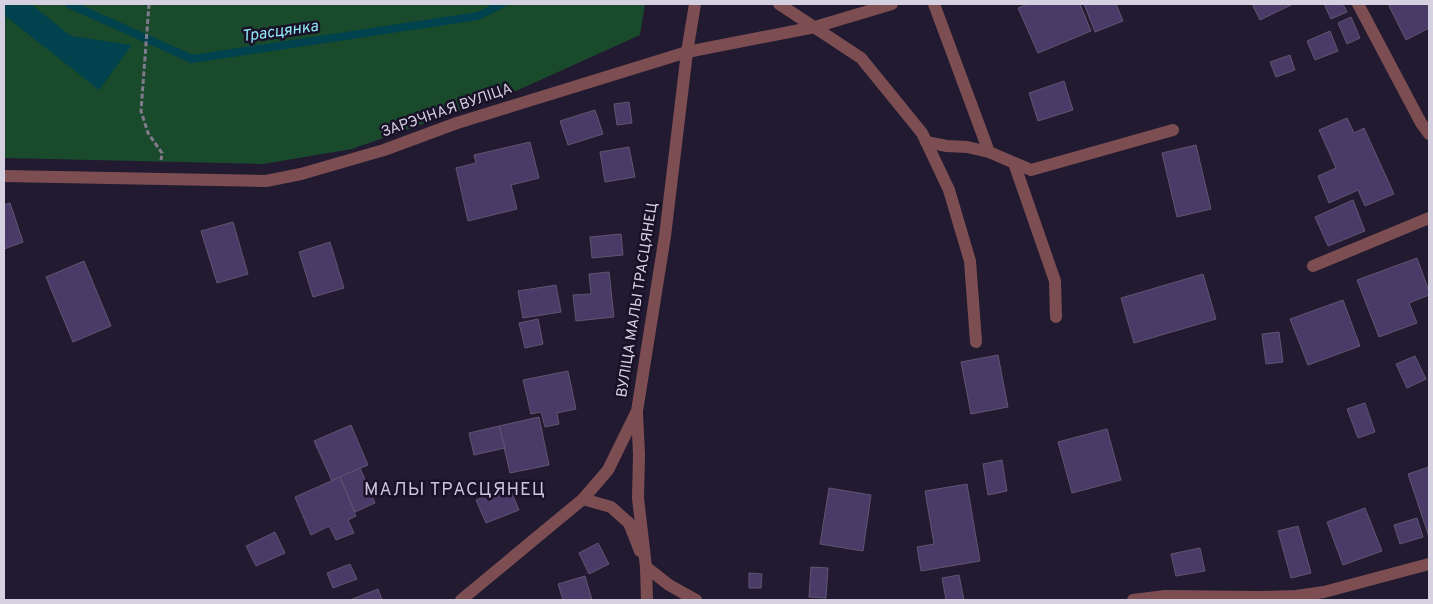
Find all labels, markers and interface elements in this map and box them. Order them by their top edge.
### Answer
water label: Трасцянка [240,17,320,47]
street label: ЗАРЭЧНАЯ ВУЛІЦА [379,80,515,142]
street label: ВУЛІЦА МАЛЫ ТРАСЦЯНЕЦ [613,201,663,399]
district label: МАЛЫ ТРАСЦЯНЕЦ [364,479,546,502]

